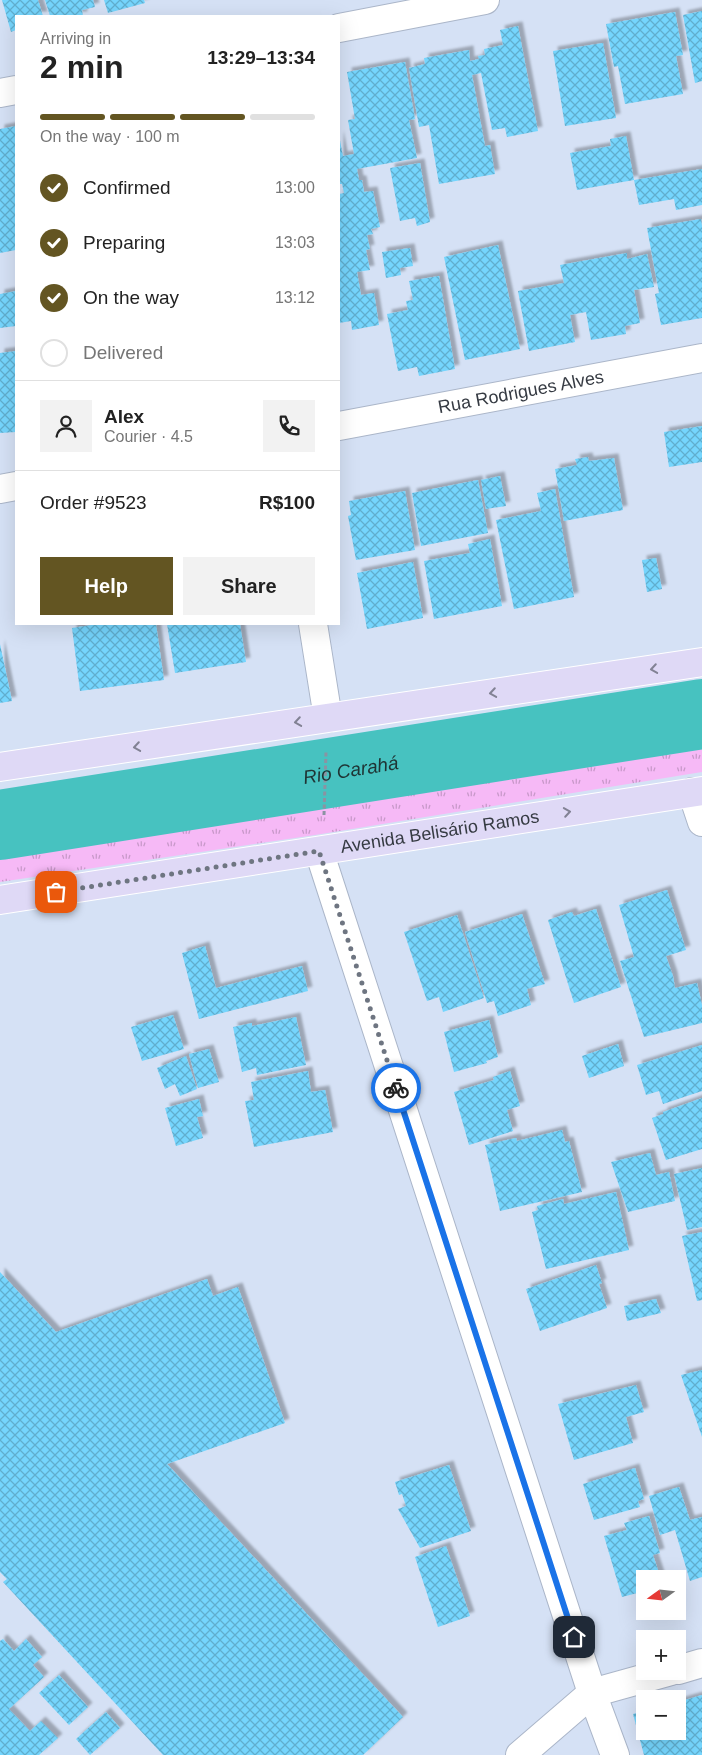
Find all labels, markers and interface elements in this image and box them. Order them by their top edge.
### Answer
text: Arriving in [40,30,111,47]
text: 13:29–13:34 [207,47,315,68]
text: 2 min [40,49,124,85]
text: On the way · 100 m [40,128,180,145]
icon: check [40,174,68,202]
text: Confirmed [83,177,171,198]
text: 13:00 [275,179,315,196]
icon: check [40,229,68,257]
text: Preparing [83,232,165,253]
text: 13:03 [275,234,315,251]
icon: check [40,284,68,312]
text: On the way [83,287,179,308]
text: 13:12 [275,289,315,306]
text: Delivered [83,342,163,363]
street label: Rua Rodrigues Alves [436,367,605,417]
button: person [40,400,92,452]
button: phone [263,400,315,452]
text: Alex [104,406,144,427]
text: Courier · 4.5 [104,428,193,445]
text: Order #9523 [40,492,147,513]
text: R$100 [259,492,315,513]
button: Help [40,557,173,615]
button: Share [183,557,315,615]
one-way arrow [649,663,657,674]
one-way arrow [489,687,497,698]
one-way arrow [293,717,302,727]
one-way arrow [133,741,141,751]
water label: Rio Carahá [302,752,400,788]
street label: Avenida Belisário Ramos [339,806,541,857]
one-way arrow [563,807,571,817]
pin [35,871,77,913]
icon: bag [42,878,70,906]
courier [371,1063,421,1113]
icon: bike [382,1074,410,1102]
north arrow [636,1570,686,1620]
map controls [636,1570,686,1740]
pin [553,1616,595,1658]
icon: home [560,1623,588,1651]
button: + [636,1630,686,1680]
button: − [636,1690,686,1740]

